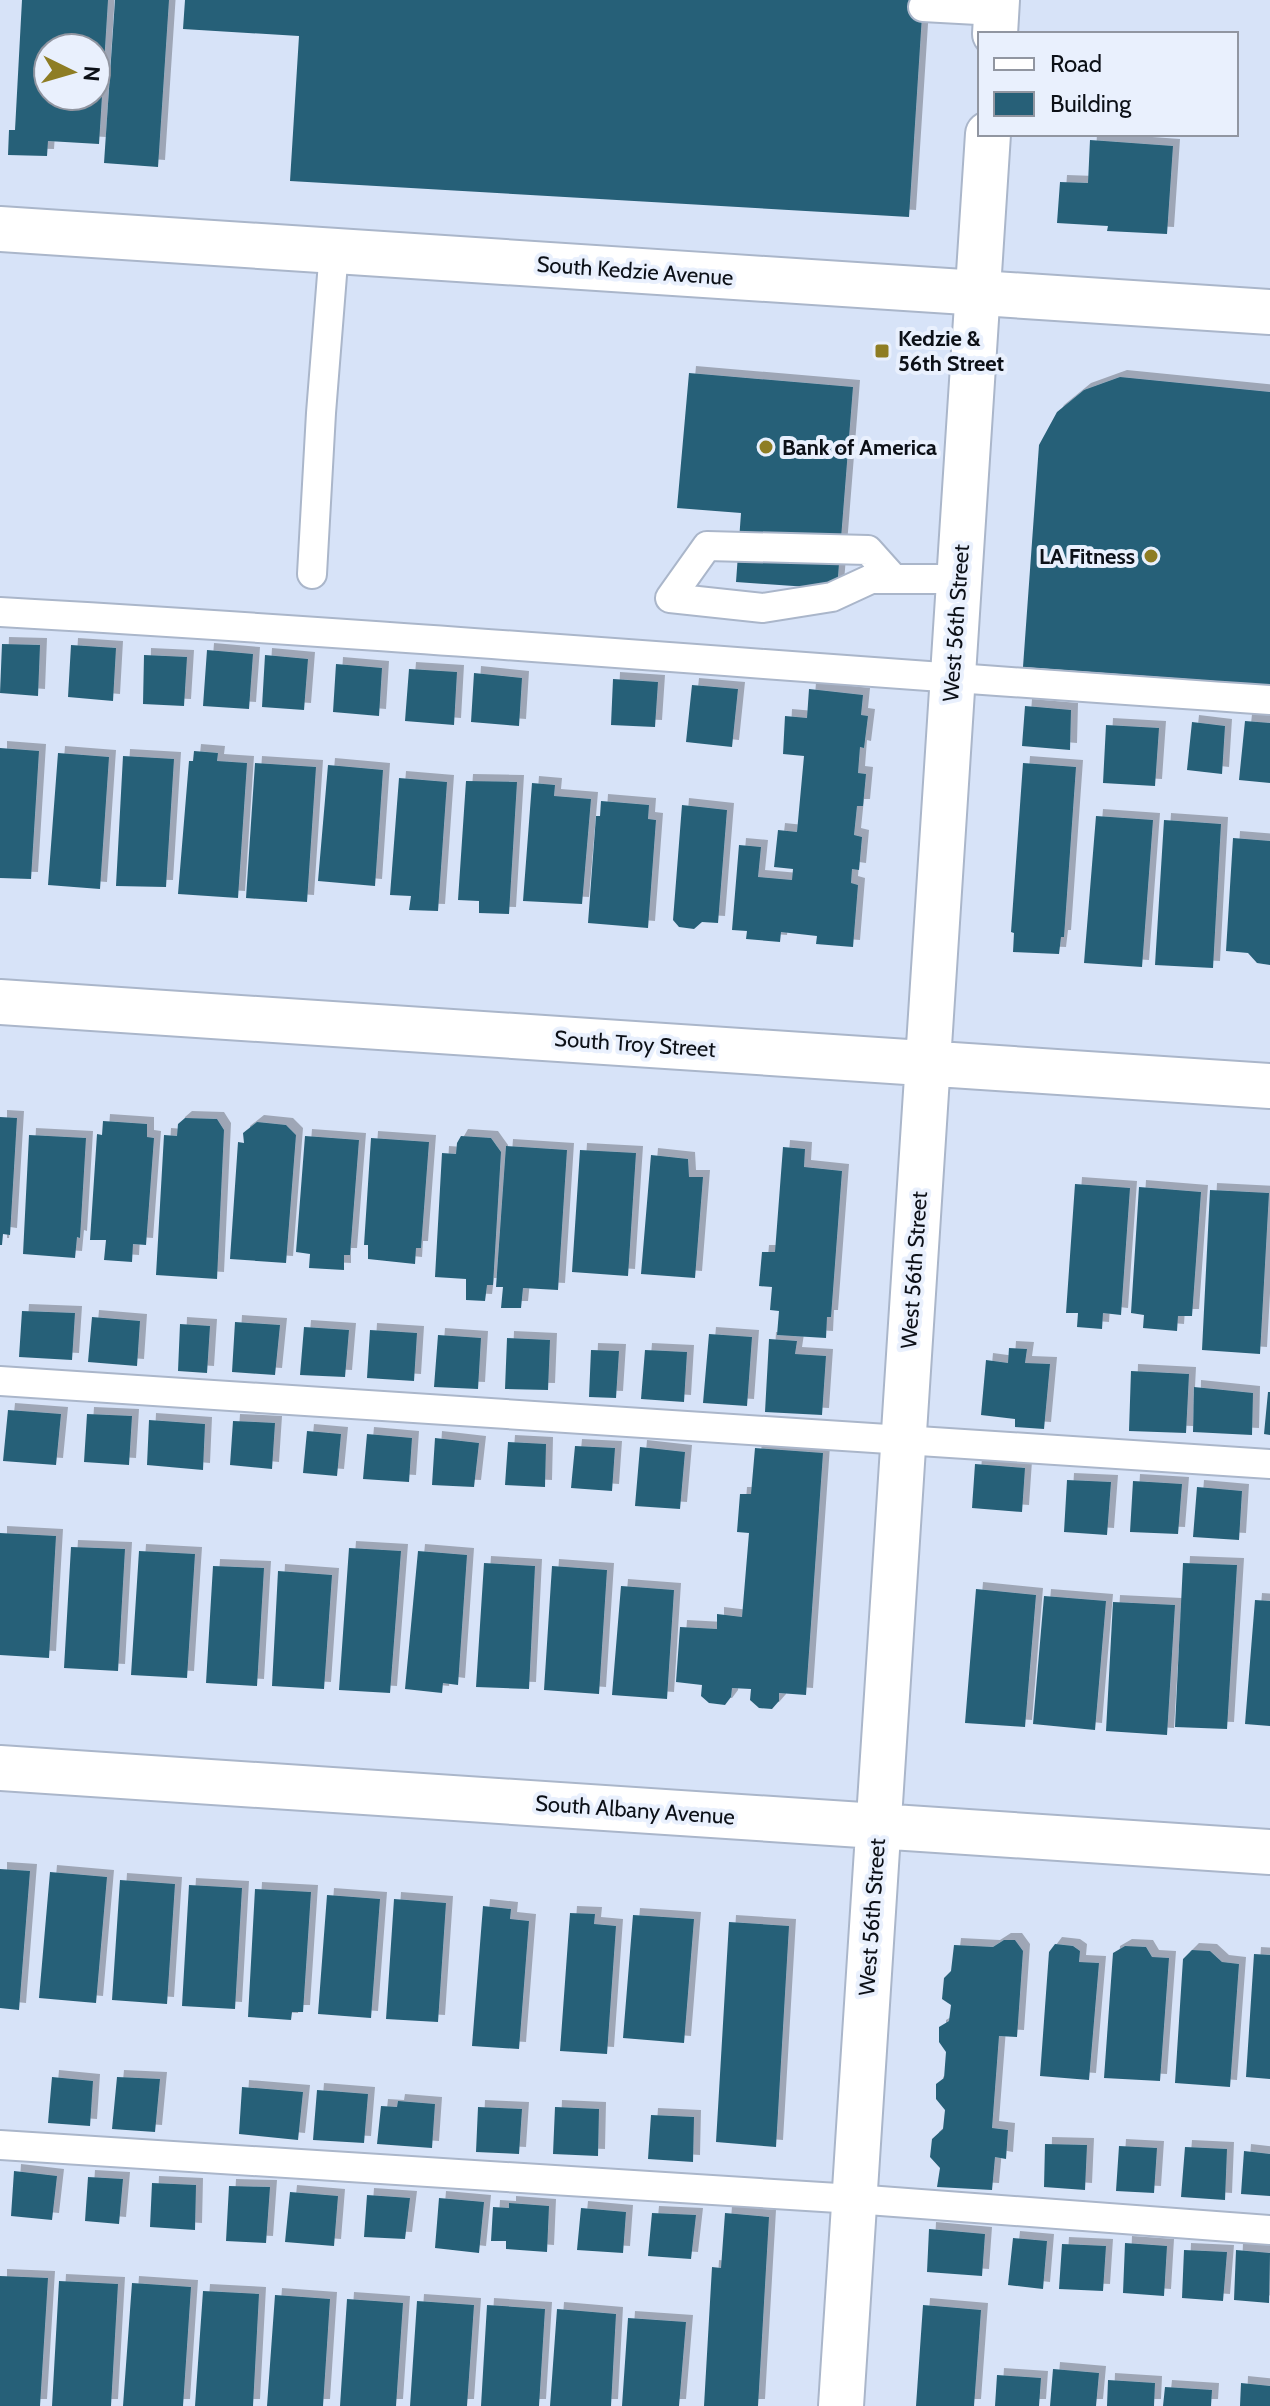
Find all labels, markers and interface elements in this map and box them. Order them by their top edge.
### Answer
north arrow [32,32,112,112]
legend [978,32,1238,136]
text: Road [1050,49,1102,78]
text: N [77,65,106,83]
text: Building [1050,89,1132,118]
street label: South Kedzie Avenue [536,251,734,291]
place label: Kedzie & 56th Street [898,325,1005,377]
marker: Kedzie & 56th Street [873,342,891,360]
place label: Bank of America [782,434,937,461]
marker: Bank of America [757,438,775,456]
street label: West 56th Street [937,543,975,703]
place label: LA Fitness [1039,543,1135,570]
marker: LA Fitness [1142,547,1160,565]
street label: South Troy Street [553,1025,717,1063]
street label: West 56th Street [895,1190,933,1350]
street label: South Albany Avenue [534,1790,736,1830]
street label: West 56th Street [853,1837,891,1997]

